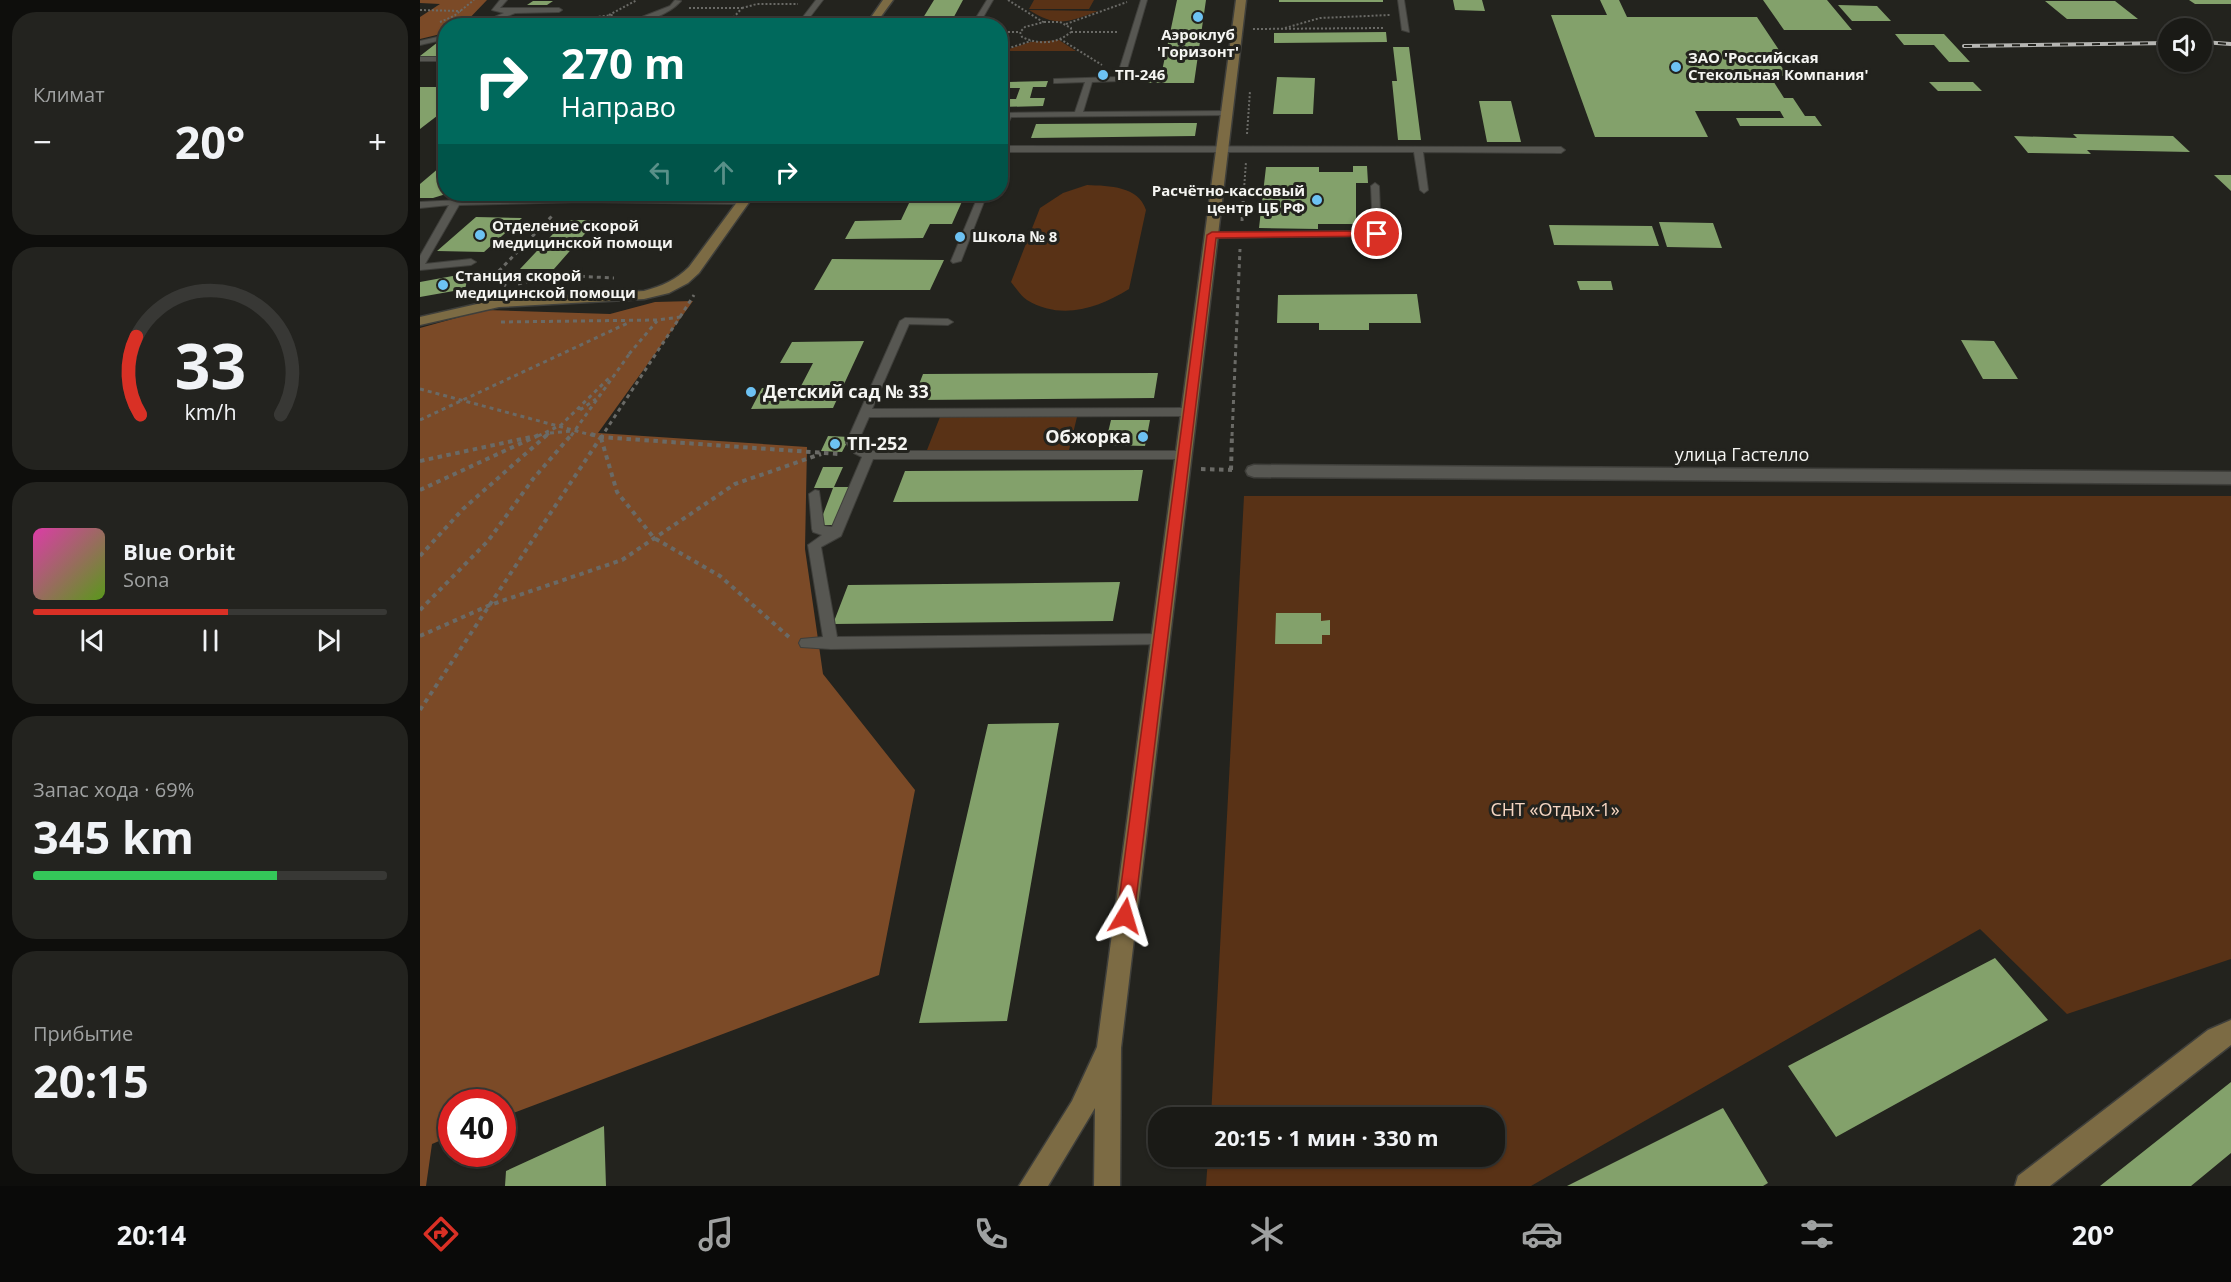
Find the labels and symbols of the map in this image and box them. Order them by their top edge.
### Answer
marker: Аэроклуб 'Горизонт' [1191,10,1205,24]
place label: Аэроклуб 'Горизонт' [1157,24,1239,61]
place label: ЗАО 'Российская Стекольная Компания' [1688,47,1868,84]
marker: ЗАО 'Российская Стекольная Компания' [1669,60,1683,74]
place label: ТП-246 [1115,64,1166,84]
marker: ТП-246 [1096,68,1110,82]
place label: Расчётно-кассовый центр ЦБ РФ [1152,180,1305,217]
marker: Расчётно-кассовый центр ЦБ РФ [1310,193,1324,207]
pin [1351,208,1402,259]
place label: Отделение скорой медицинской помощи [492,215,673,252]
place label: Школа № 8 [972,226,1058,246]
marker: Отделение скорой медицинской помощи [473,228,487,242]
marker: Школа № 8 [953,230,967,244]
place label: Станция скорой медицинской помощи [455,265,636,302]
marker: Станция скорой медицинской помощи [436,278,450,292]
place label: Детский сад № 33 [763,379,929,403]
marker: Детский сад № 33 [744,385,758,399]
place label: Обжорка [1045,424,1131,448]
marker: Обжорка [1136,430,1150,444]
place label: ТП-252 [847,431,908,455]
marker: ТП-252 [828,437,842,451]
street label: улица Гастелло [1675,442,1809,466]
park label: СНТ «Отдых-1» [1490,797,1620,821]
position arrow [1093,884,1157,948]
speed limit sign: 40 [438,1089,516,1167]

